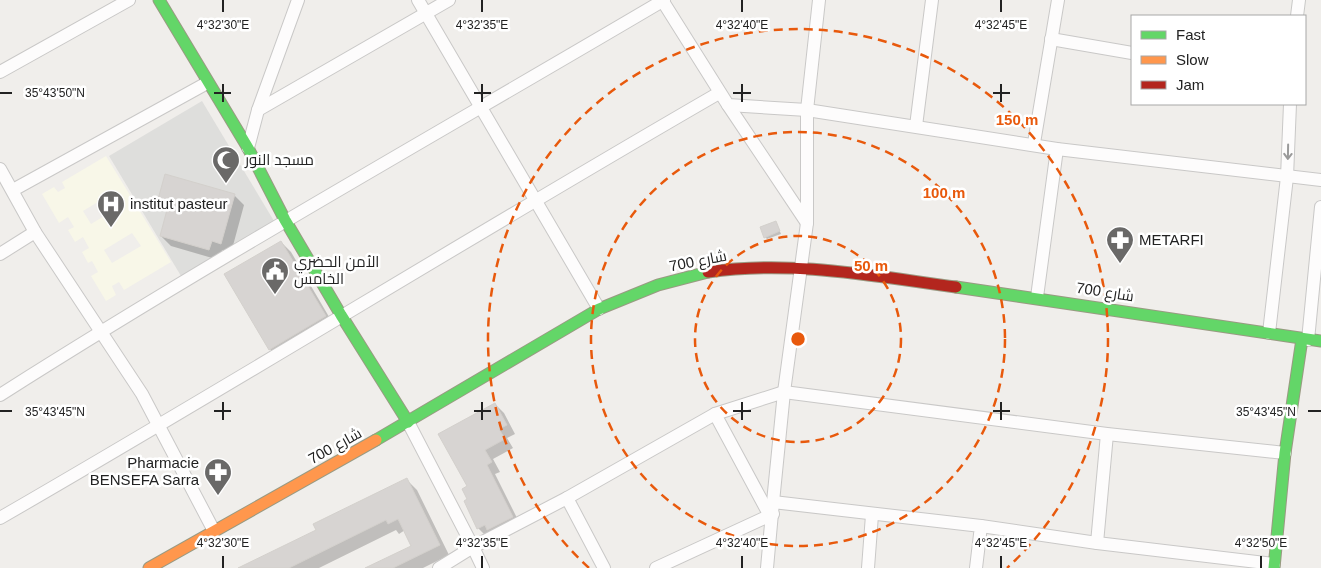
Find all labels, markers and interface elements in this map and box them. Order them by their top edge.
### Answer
legend [1131,15,1306,105]
text: 4°32'30"E [197,18,249,32]
text: 4°32'35"E [456,18,508,32]
text: 4°32'40"E [716,18,768,32]
text: 4°32'45"E [975,18,1027,32]
text: Fast [1176,26,1206,43]
text: Slow [1176,51,1209,68]
text: Jam [1176,76,1204,93]
text: 35°43'50"N [25,86,85,100]
text: 150 m [996,111,1038,128]
one-way arrow [1283,144,1292,160]
mosque icon: مسجد النور [211,145,241,184]
place label: مسجد النور [244,151,314,169]
text: 100 m [923,184,965,201]
hospital icon: institut pasteur [96,189,126,228]
place label: institut pasteur [130,195,228,212]
pharmacy icon: METARFI [1105,225,1135,264]
place label: METARFI [1139,231,1204,248]
street label: شارع 700 [668,247,729,277]
place label: الأمن الحضري الخامس [294,253,379,289]
public building icon: الأمن الحضري الخامس [260,256,290,295]
text: 50 m [854,257,888,274]
street label: شارع 700 [1075,279,1135,307]
centre of rings [789,330,807,348]
text: 35°43'45"N [25,405,85,419]
text: 35°43'45"N [1236,405,1296,419]
street label: شارع 700 [305,424,366,470]
place label: Pharmacie BENSEFA Sarra [90,454,200,488]
pharmacy icon: Pharmacie BENSEFA Sarra [203,457,233,496]
text: 4°32'30"E [197,536,249,550]
text: 4°32'35"E [456,536,508,550]
text: 4°32'40"E [716,536,768,550]
text: 4°32'45"E [975,536,1027,550]
text: 4°32'50"E [1235,536,1287,550]

